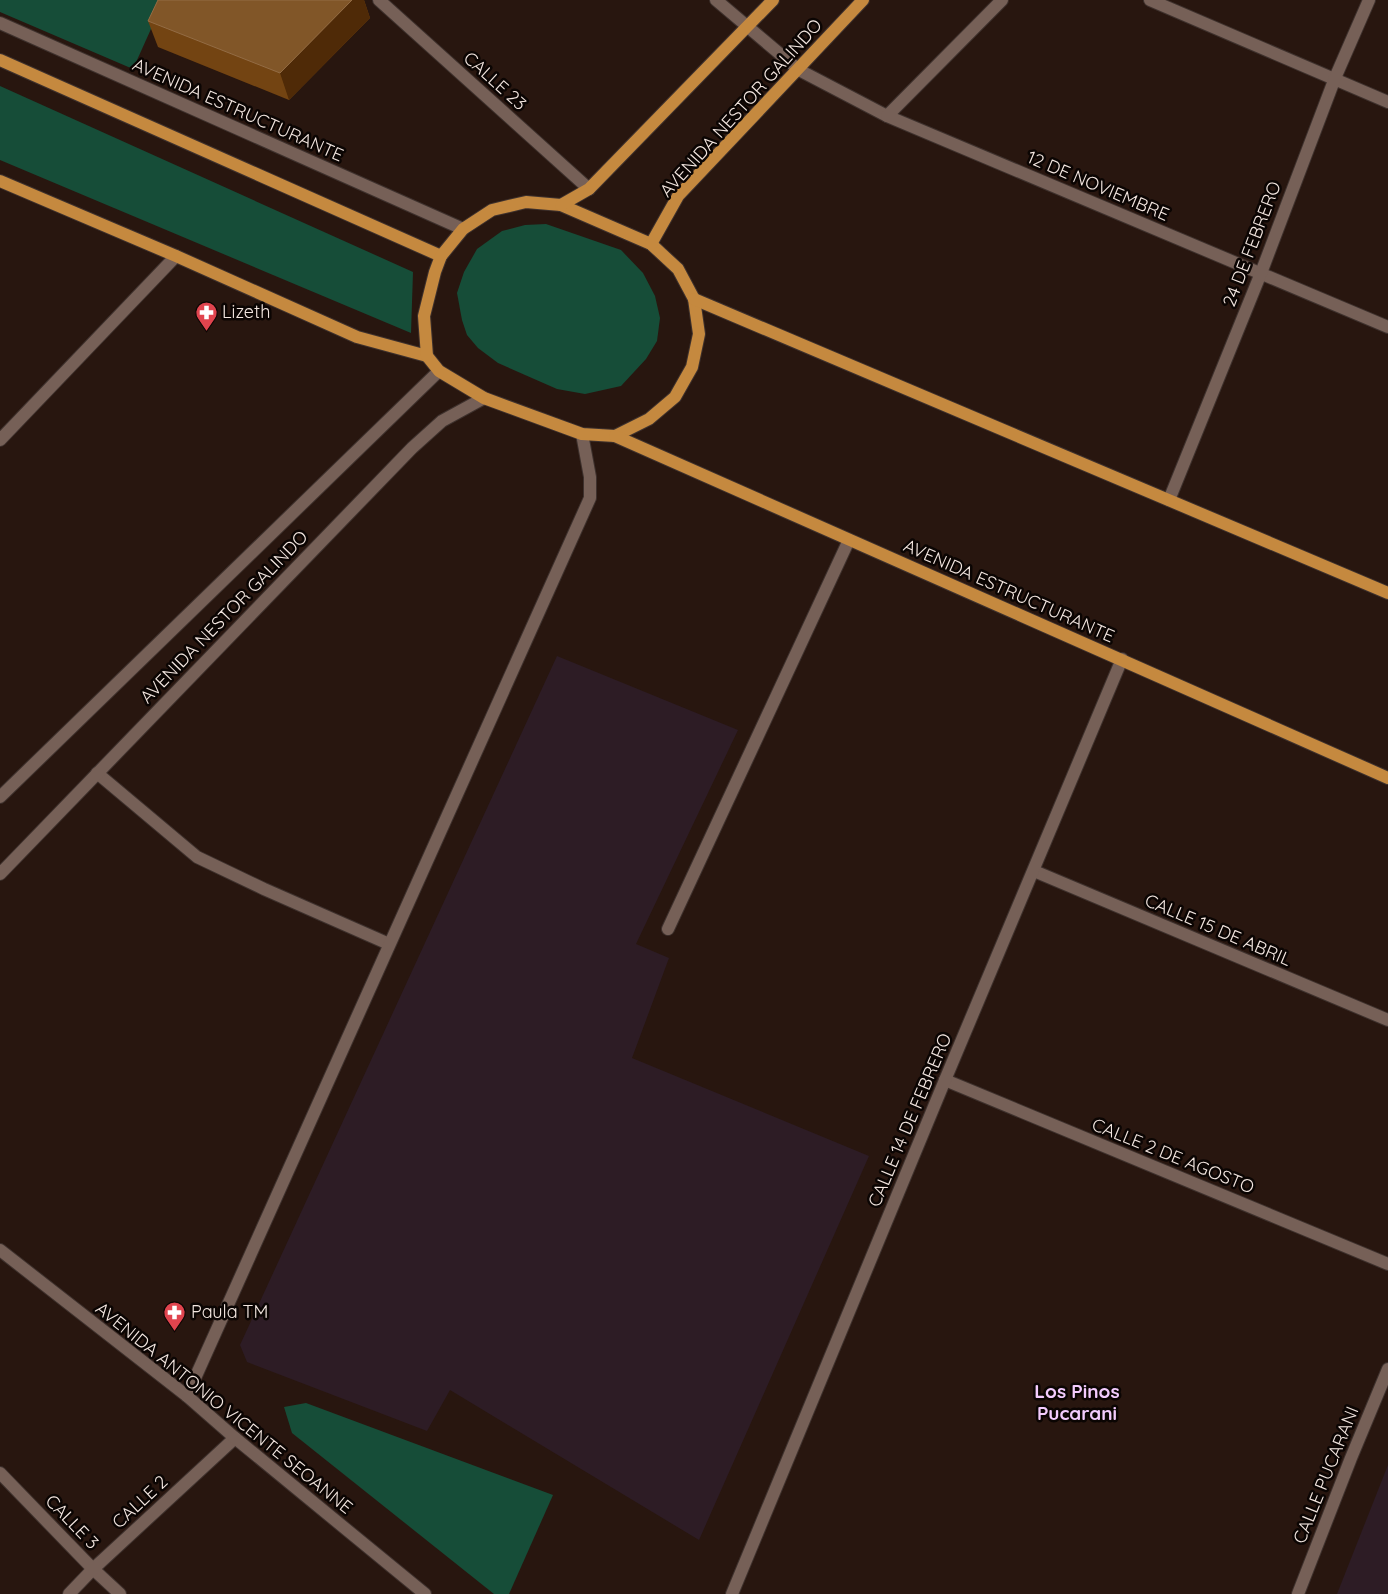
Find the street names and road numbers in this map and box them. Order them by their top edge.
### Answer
street label: AVENIDA NESTOR GALINDO [654,14,827,202]
street label: CALLE 23 [459,46,532,115]
street label: AVENIDA ESTRUCTURANTE [129,53,347,167]
street label: 12 DE NOVIEMBRE [1024,145,1173,226]
street label: 24 DE FEBRERO [1217,178,1286,310]
street label: AVENIDA NESTOR GALINDO [135,525,312,708]
street label: AVENIDA ESTRUCTURANTE [900,534,1118,648]
street label: CALLE 15 DE ABRIL [1142,888,1295,971]
street label: CALLE 14 DE FEBRERO [862,1029,957,1210]
street label: CALLE 2 DE AGOSTO [1089,1112,1258,1199]
street label: AVENIDA ANTONIO VICENTE SEOANNE [91,1297,358,1519]
street label: CALLE PUCARANI [1288,1403,1364,1547]
street label: CALLE 2 [107,1470,172,1533]
street label: CALLE 3 [41,1490,104,1554]

